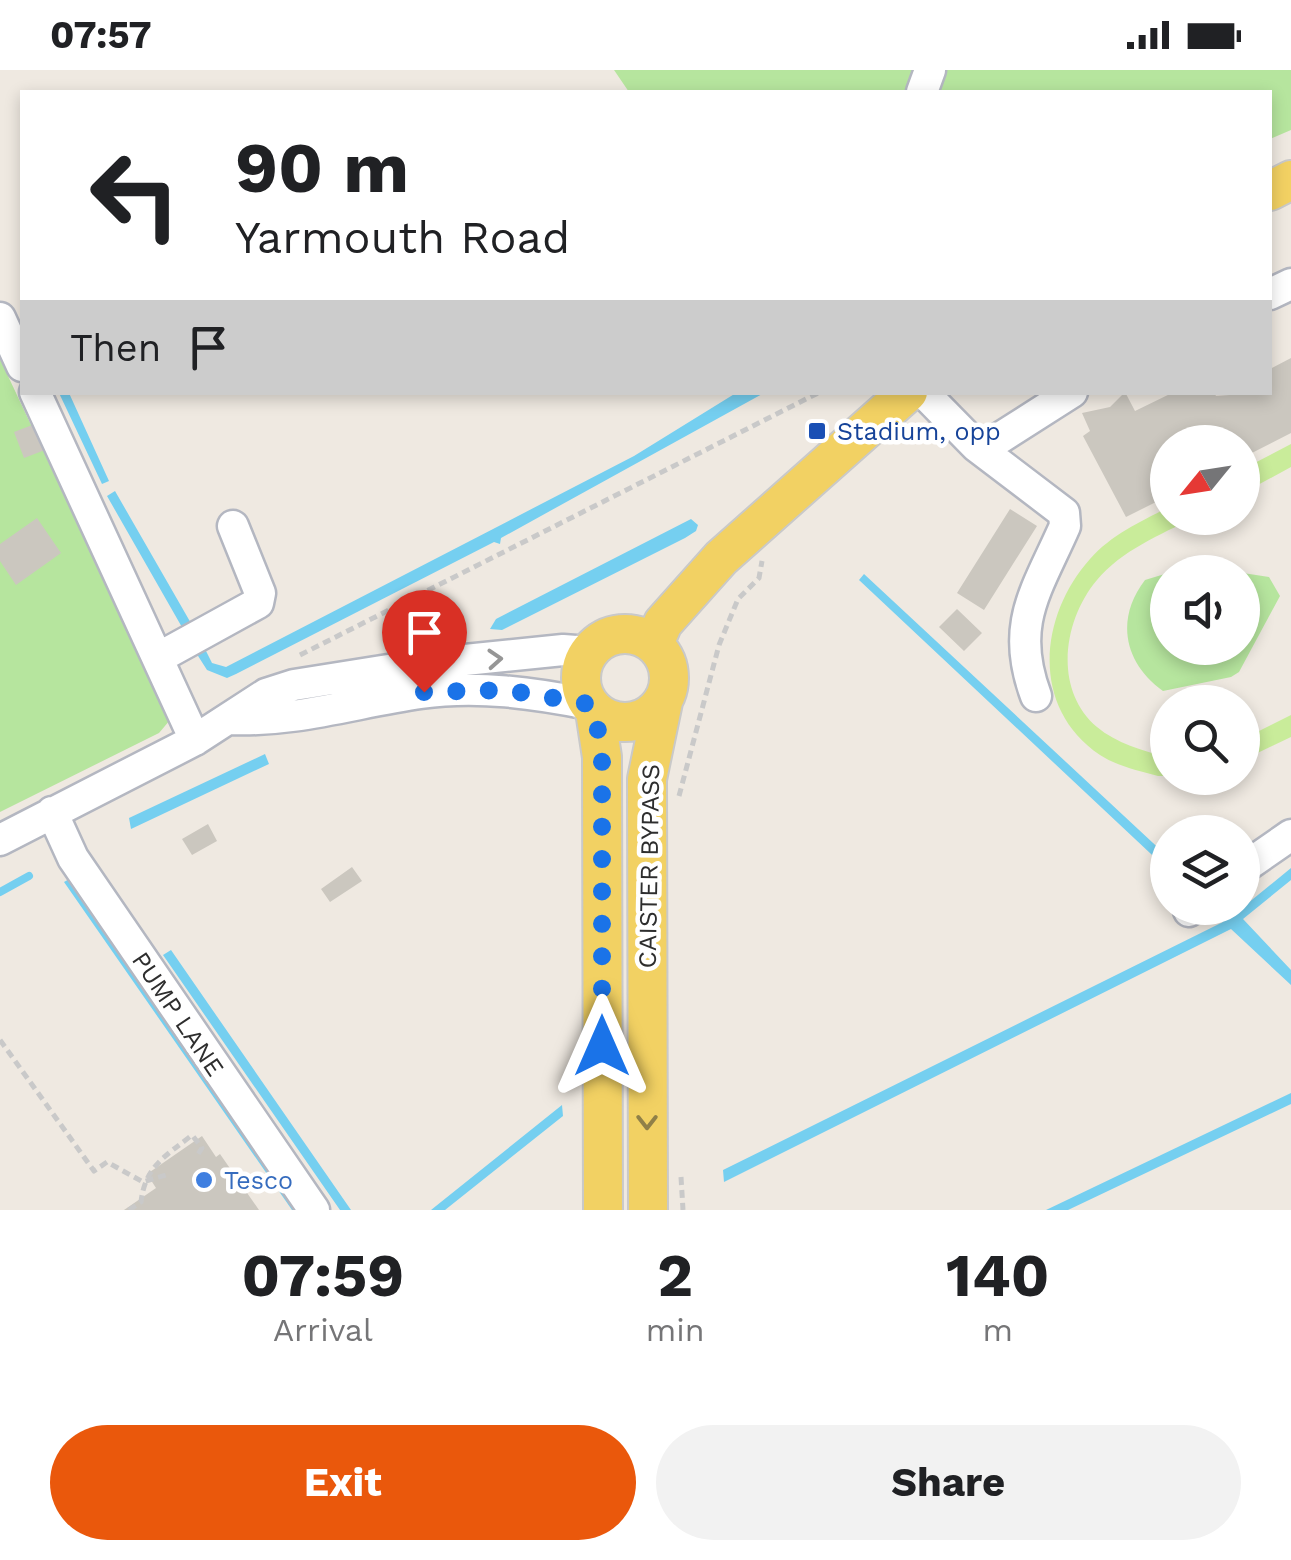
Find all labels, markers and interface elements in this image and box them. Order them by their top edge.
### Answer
text: 07:57 [50,13,152,57]
text: 90 m [235,127,409,209]
icon: left [70,130,200,260]
text: Yarmouth Road [235,211,570,264]
icon: arrive [181,320,236,375]
text: Then [70,326,161,370]
place label: Stadium, opp [837,417,1001,446]
marker: Stadium, opp [806,420,828,442]
north arrow [1150,425,1260,535]
map controls [1150,425,1260,925]
button: sound [1150,555,1260,665]
pin [382,590,467,693]
icon: arrive [397,605,452,660]
one-way arrow [487,649,503,671]
button: search [1150,685,1260,795]
street label: CAISTER BYPASS [633,763,665,969]
button: layers [1150,815,1260,925]
street label: PUMP LANE [126,947,230,1081]
position arrow [550,994,654,1098]
one-way arrow [636,1114,658,1130]
place label: Tesco [224,1166,293,1195]
marker: Tesco [193,1169,215,1191]
text: 07:59 [242,1240,404,1311]
text: 2 [657,1240,693,1311]
text: 140 [946,1240,1049,1311]
text: Arrival [273,1311,373,1349]
text: min [646,1311,705,1349]
text: m [982,1311,1013,1349]
button: Exit [50,1425,636,1540]
button: Share [656,1425,1241,1540]

